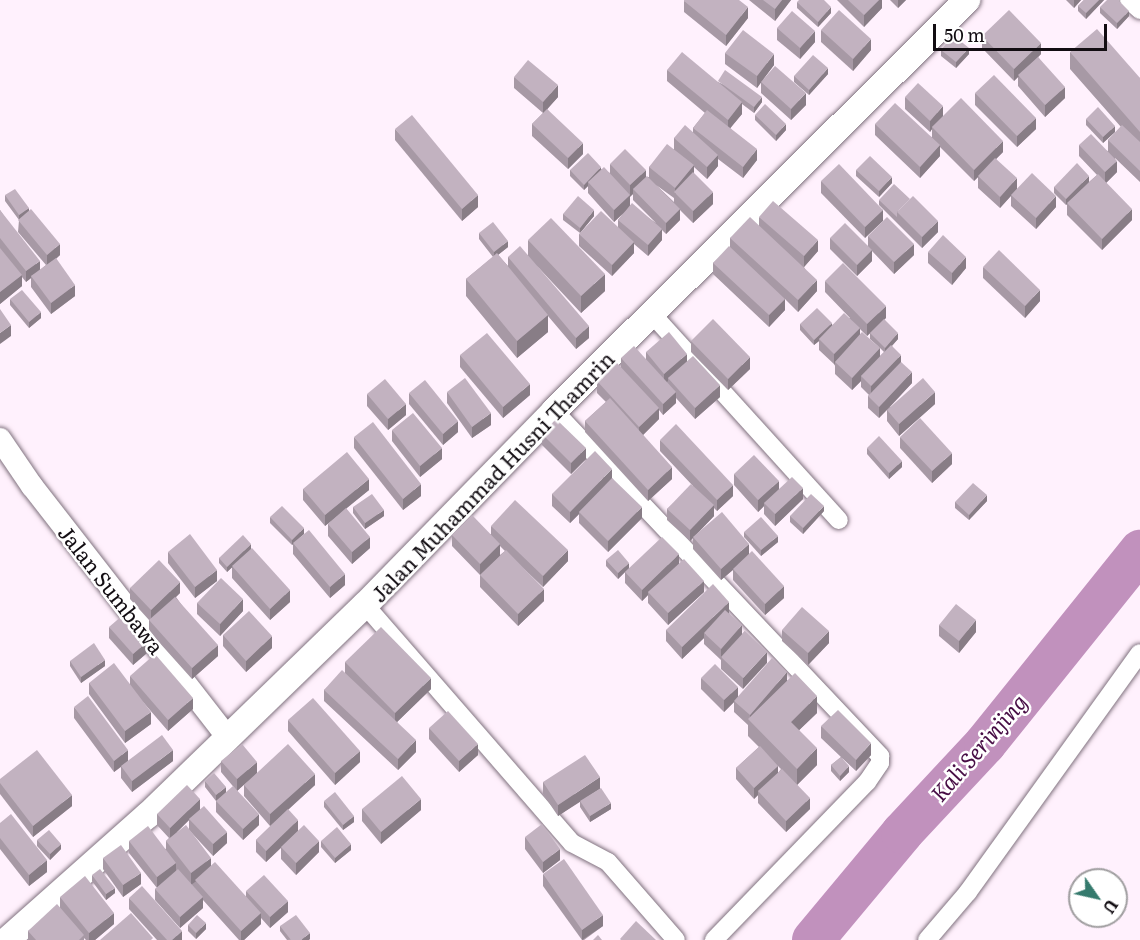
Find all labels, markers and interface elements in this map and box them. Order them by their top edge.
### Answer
scale bar [936,12,1110,50]
text: 50 m [944,21,985,48]
street label: Jalan Muhammad Husni Thamrin [365,345,619,607]
street label: Jalan Sumbawa [54,520,170,658]
water label: Kali Serinjing [924,688,1032,806]
north arrow [1068,868,1128,928]
text: U [1098,895,1125,919]

